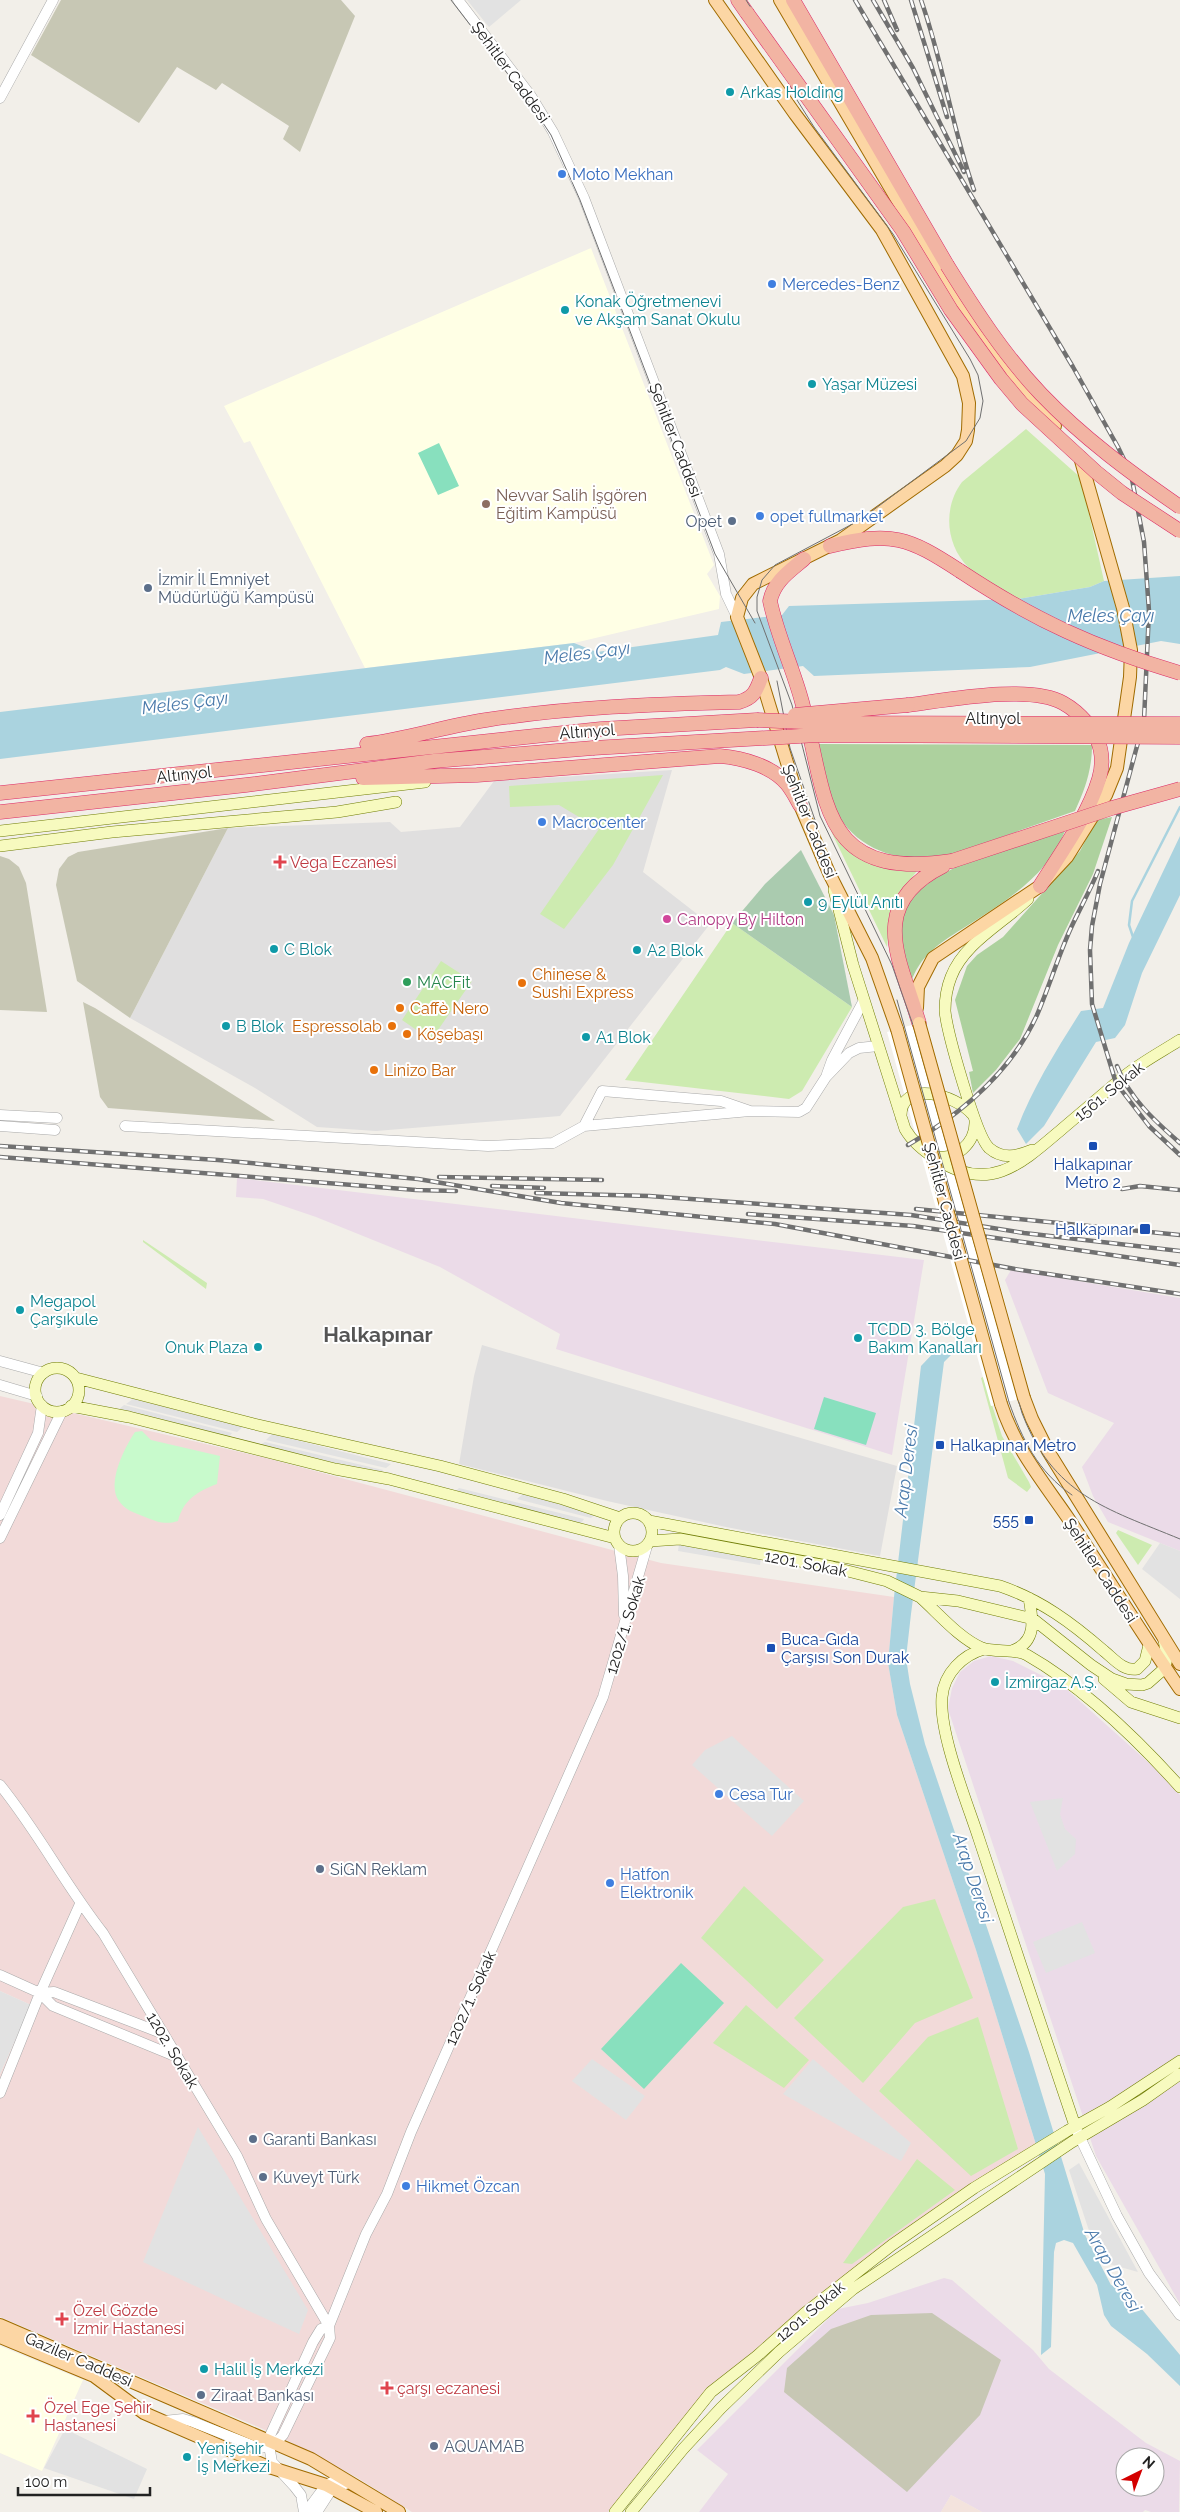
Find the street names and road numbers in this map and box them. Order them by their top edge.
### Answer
street label: Şehitler Caddesi [467,18,554,127]
street label: Şehitler Caddesi [645,380,706,500]
street label: Altınyol [965,709,1021,728]
street label: Altınyol [559,720,616,743]
street label: Altınyol [156,762,213,787]
street label: Şehitler Caddesi [778,762,841,881]
street label: 1561. Sokak [1071,1057,1148,1125]
street label: Şehitler Caddesi [920,1140,969,1262]
street label: Şehitler Caddesi [1060,1515,1141,1626]
street label: 1201. Sokak [763,1546,849,1581]
street label: 1202/1. Sokak [602,1573,650,1676]
street label: 1202/1. Sokak [441,1948,500,2048]
street label: 1202. Sokak [142,2009,203,2092]
street label: 1201. Sokak [772,2277,849,2346]
street label: Gaziler Caddesi [22,2328,135,2391]

